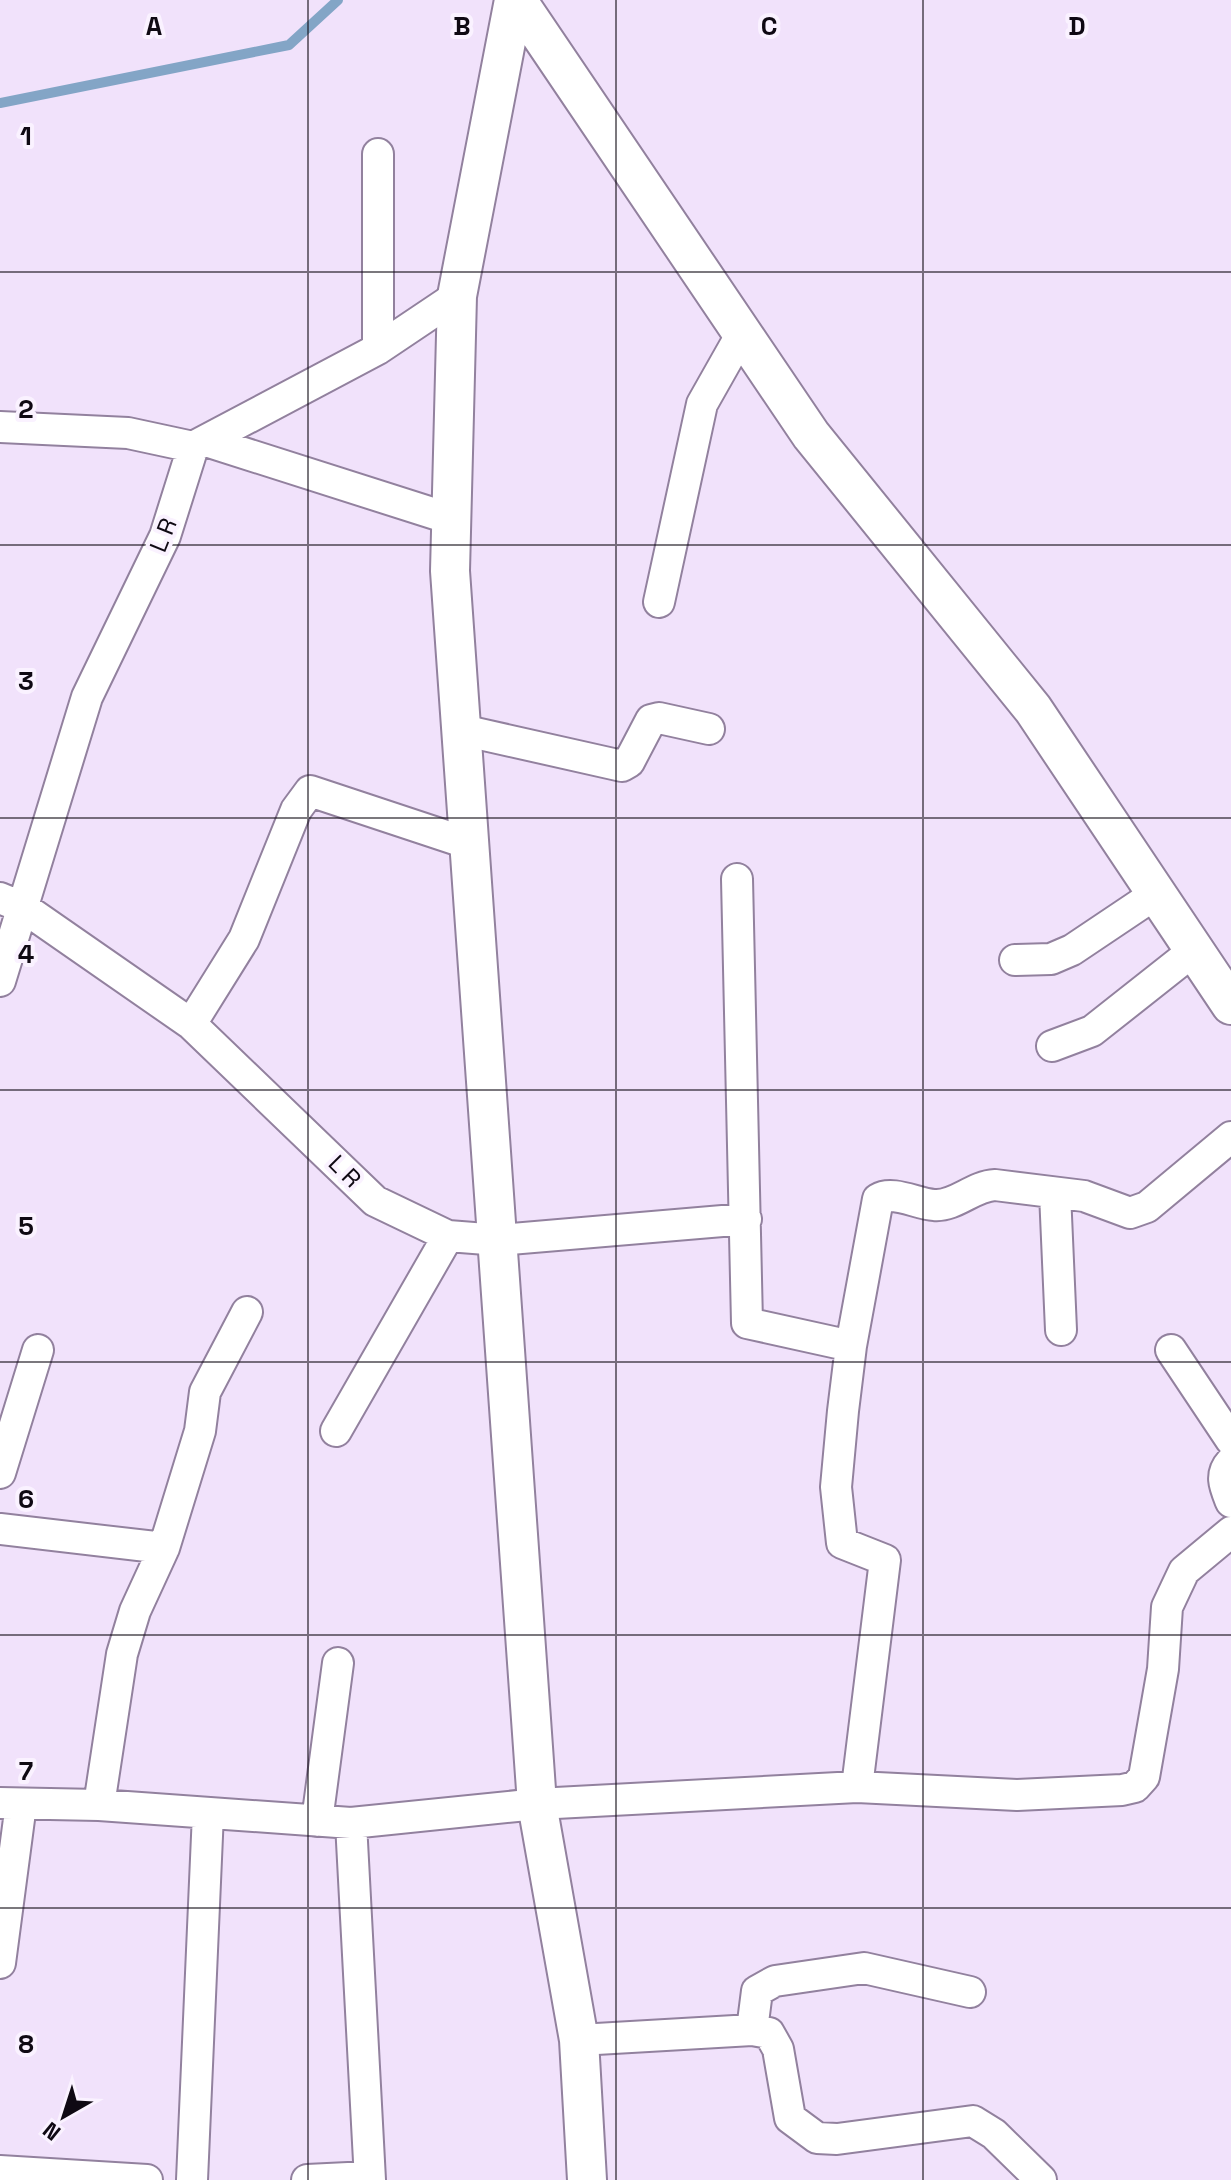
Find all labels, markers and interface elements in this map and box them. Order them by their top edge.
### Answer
text: A [146,9,163,43]
text: B [453,9,471,43]
text: C [761,9,777,43]
text: D [1068,9,1086,43]
text: 1 [20,119,32,153]
text: 2 [18,392,34,426]
street label: L R [142,514,184,556]
text: 3 [18,664,34,698]
text: 4 [18,937,34,971]
street label: L R [322,1148,368,1194]
text: 5 [18,1209,34,1243]
text: 6 [18,1482,34,1516]
text: 7 [19,1754,33,1788]
text: 8 [18,2027,34,2061]
north arrow [24,2076,104,2156]
text: N [37,2116,66,2147]

